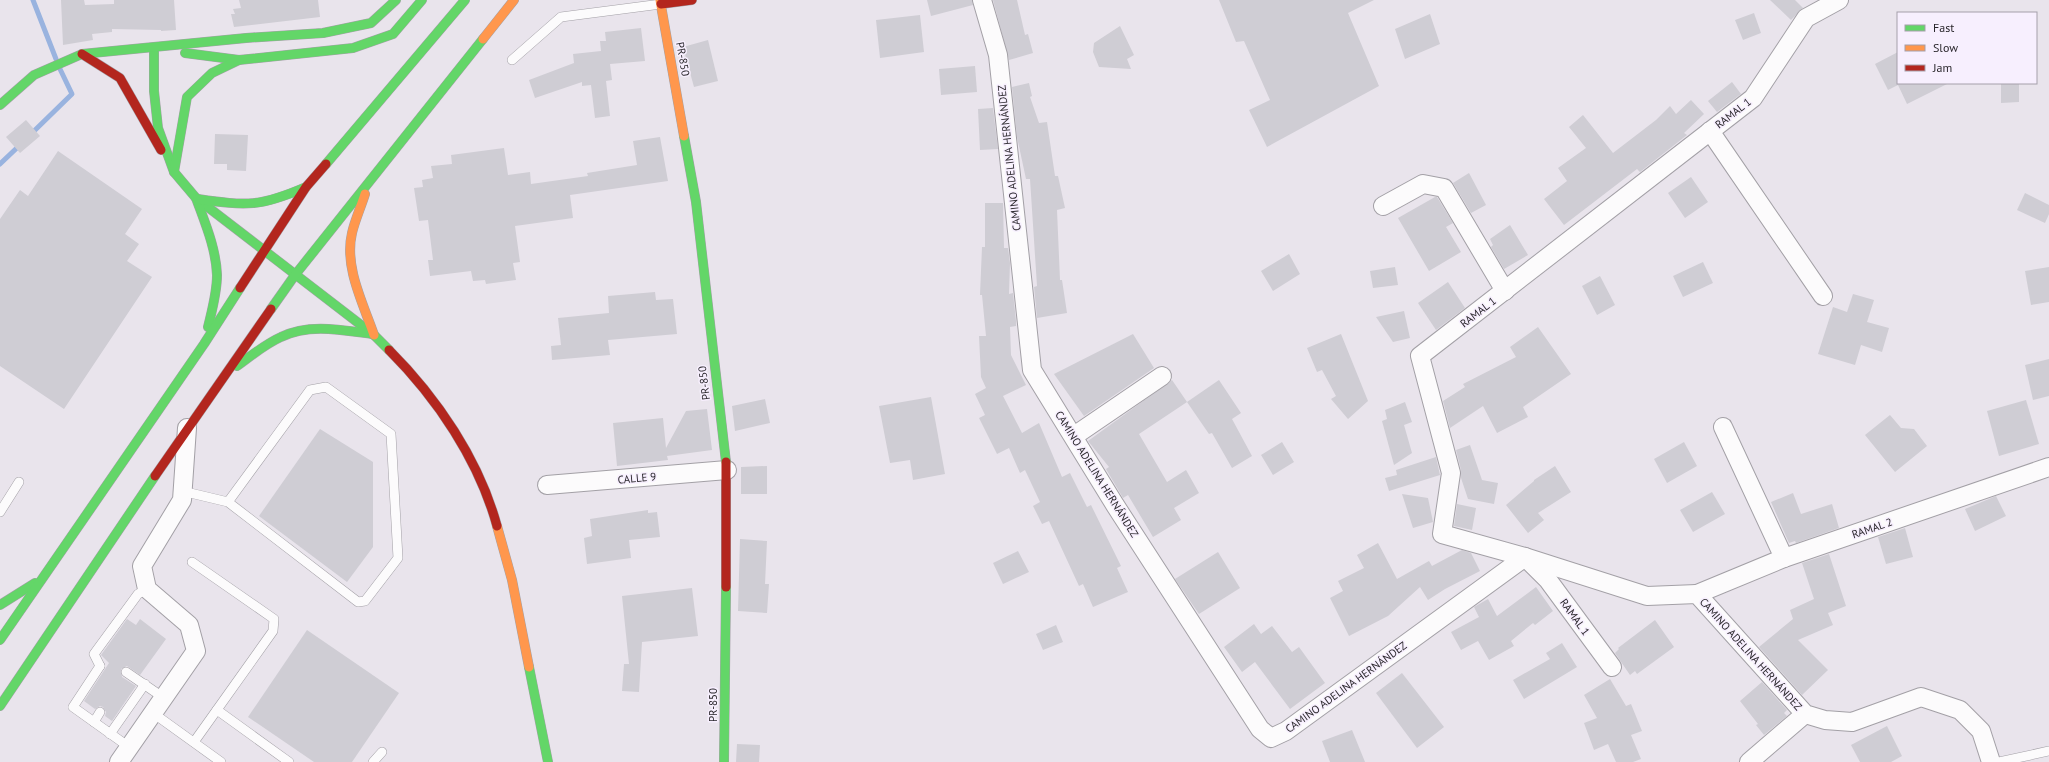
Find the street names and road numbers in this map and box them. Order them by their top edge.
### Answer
street label: PR-850 [673,41,693,77]
street label: CAMINO ADELINA HERNÁNDEZ [994,84,1024,232]
street label: RAMAL 1 [1712,95,1754,131]
street label: RAMAL 1 [1457,294,1499,330]
street label: PR-850 [695,365,713,401]
street label: CAMINO ADELINA HERNÁNDEZ [1052,408,1142,540]
street label: CALLE 9 [617,469,657,487]
street label: RAMAL 2 [1850,515,1894,541]
street label: CAMINO ADELINA HERNÁNDEZ [1697,595,1805,713]
street label: RAMAL 1 [1557,596,1593,638]
street label: CAMINO ADELINA HERNÁNDEZ [1283,638,1409,736]
street label: PR-850 [706,688,720,722]

